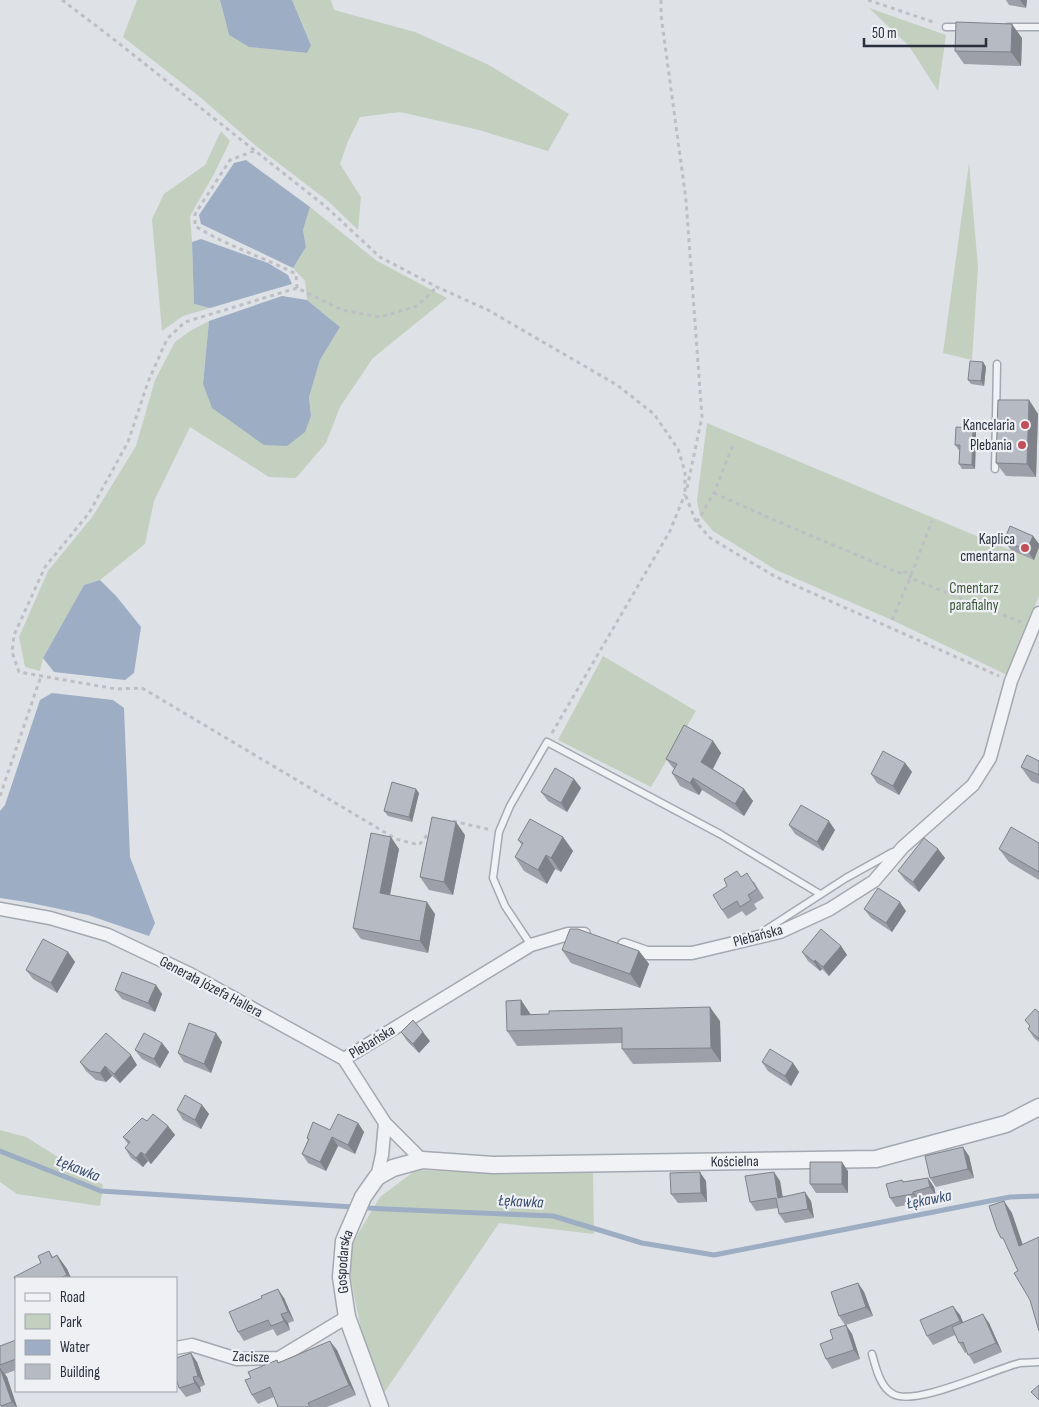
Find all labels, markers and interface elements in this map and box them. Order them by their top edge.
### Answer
scale bar [864,15,986,47]
text: 50 m [872,24,897,43]
place label: Kancelaria [963,416,1015,435]
marker: Kancelaria [1019,419,1031,431]
place label: Plebania [970,436,1012,455]
marker: Plebania [1016,439,1028,451]
place label: Kaplica cmentarna [960,530,1015,566]
marker: Kaplica cmentarna [1019,542,1031,554]
park label: Cmentarz parafialny [949,579,999,615]
street label: Plebańska [731,920,785,952]
street label: Generała Józefa Hallera [156,952,266,1022]
street label: Plebańska [345,1021,399,1063]
street label: Kościelna [710,1151,759,1171]
water label: Łękawka [54,1152,103,1186]
water label: Łękawka [905,1186,953,1214]
water label: Łękawka [498,1191,545,1213]
street label: Gospodarska [331,1226,358,1295]
legend [15,1277,178,1392]
text: Road [60,1288,85,1307]
text: Park [60,1313,82,1332]
text: Water [60,1338,91,1357]
street label: Zacisze [232,1347,270,1367]
text: Building [60,1363,100,1382]

